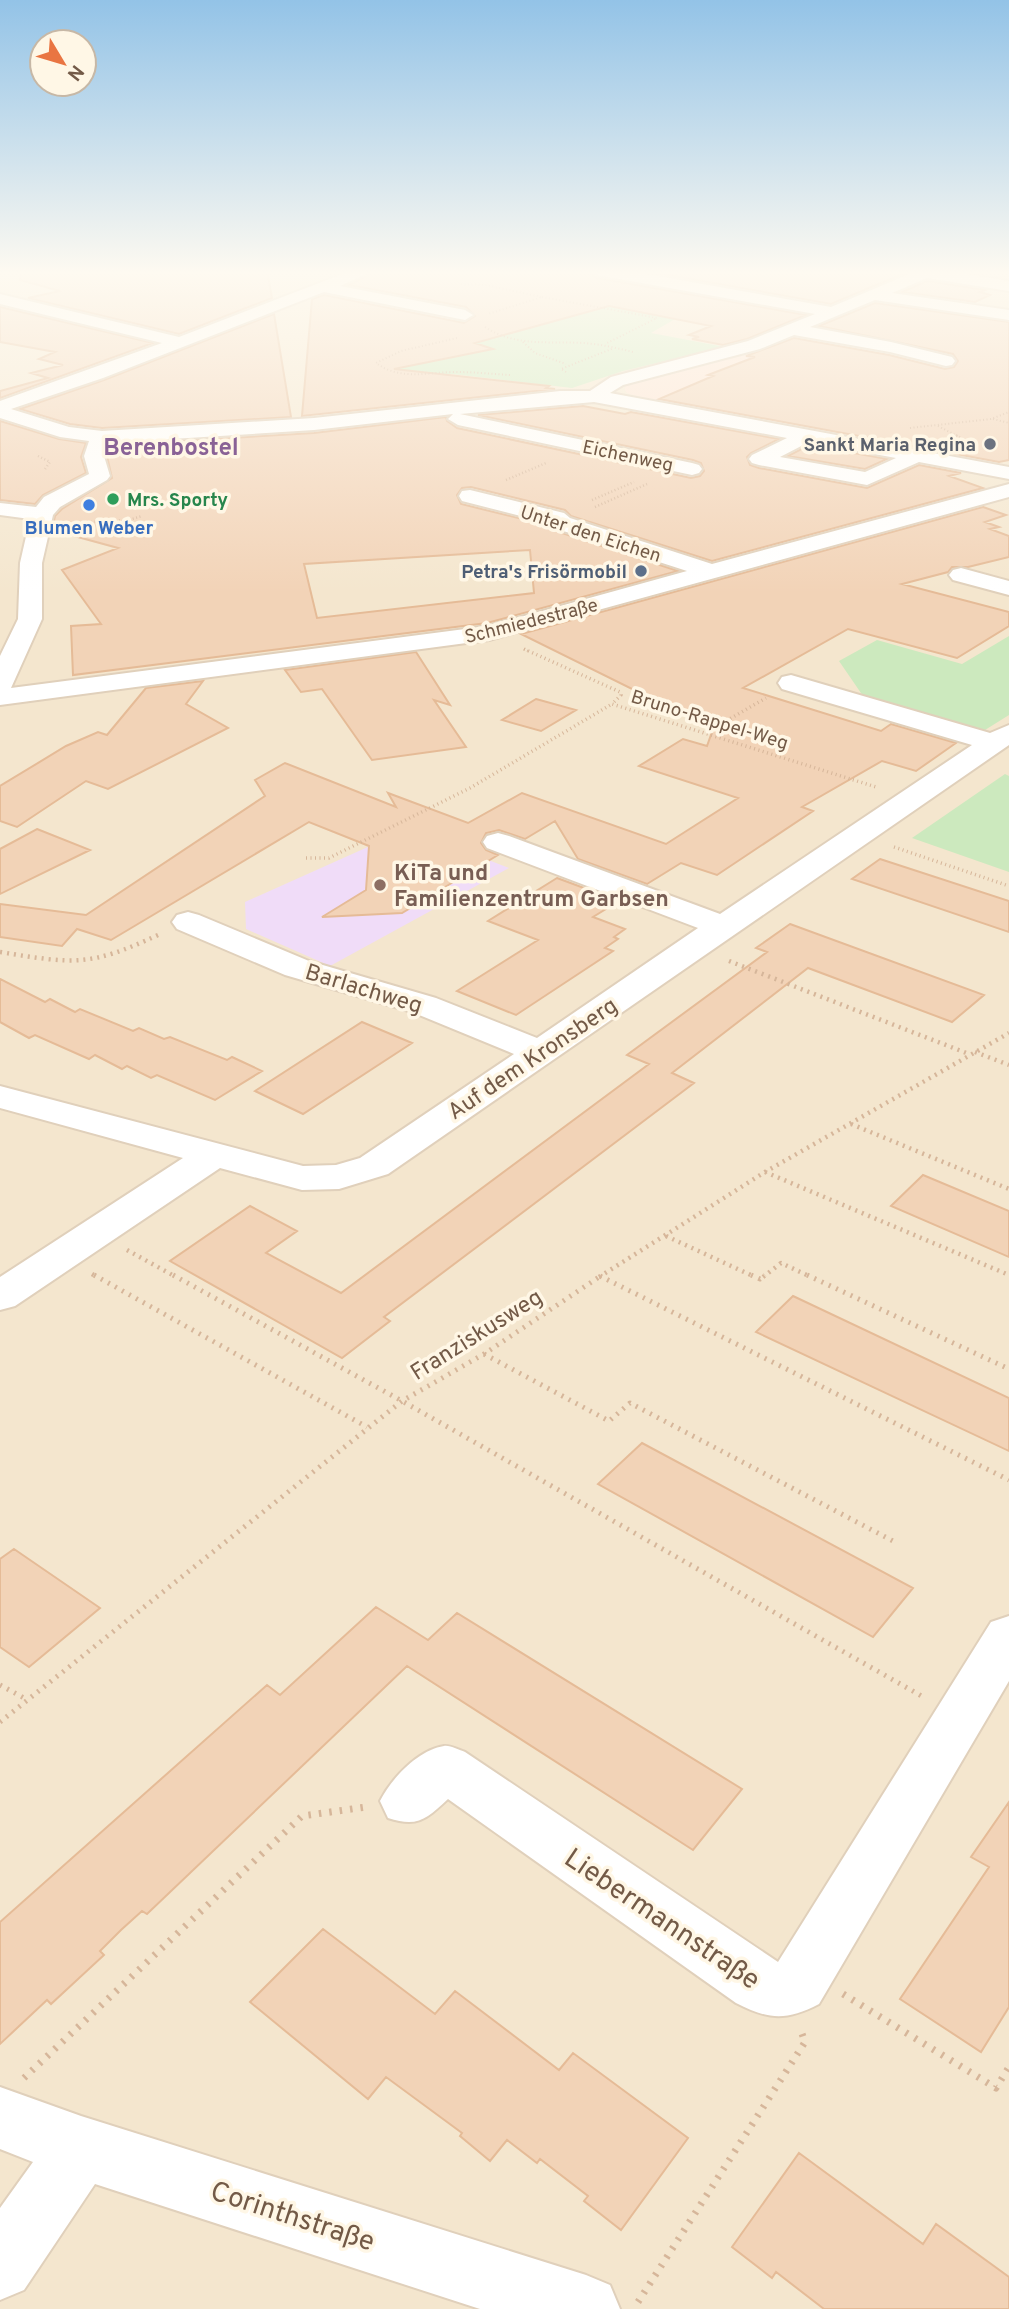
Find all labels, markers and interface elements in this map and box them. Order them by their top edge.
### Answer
north arrow [28,28,98,98]
text: N [61,59,88,85]
district label: Berenbostel [103,434,239,464]
place label: Sankt Maria Regina [803,434,976,458]
street label: Eichenweg [580,436,675,478]
marker: Sankt Maria Regina [982,436,998,452]
place label: Mrs. Sporty [127,489,228,513]
marker: Mrs. Sporty [105,491,121,507]
marker: Blumen Weber [81,497,97,513]
street label: Unter den Eichen [517,501,664,569]
place label: Blumen Weber [25,517,153,541]
place label: Petra's Frisörmobil [461,561,627,585]
marker: Petra's Frisörmobil [633,563,649,579]
street label: Schmiedestraße [462,594,601,650]
street label: Bruno-Rappel-Weg [628,686,791,756]
place label: KiTa und Familienzentrum Garbsen [394,860,669,915]
marker: KiTa und Familienzentrum Garbsen [372,877,388,893]
street label: Barlachweg [301,959,425,1022]
street label: Auf dem Kronsberg [443,992,624,1128]
street label: Franziskusweg [406,1284,549,1388]
street label: Liebermannstraße [556,1842,766,1999]
street label: Corinthstraße [205,2174,379,2261]

